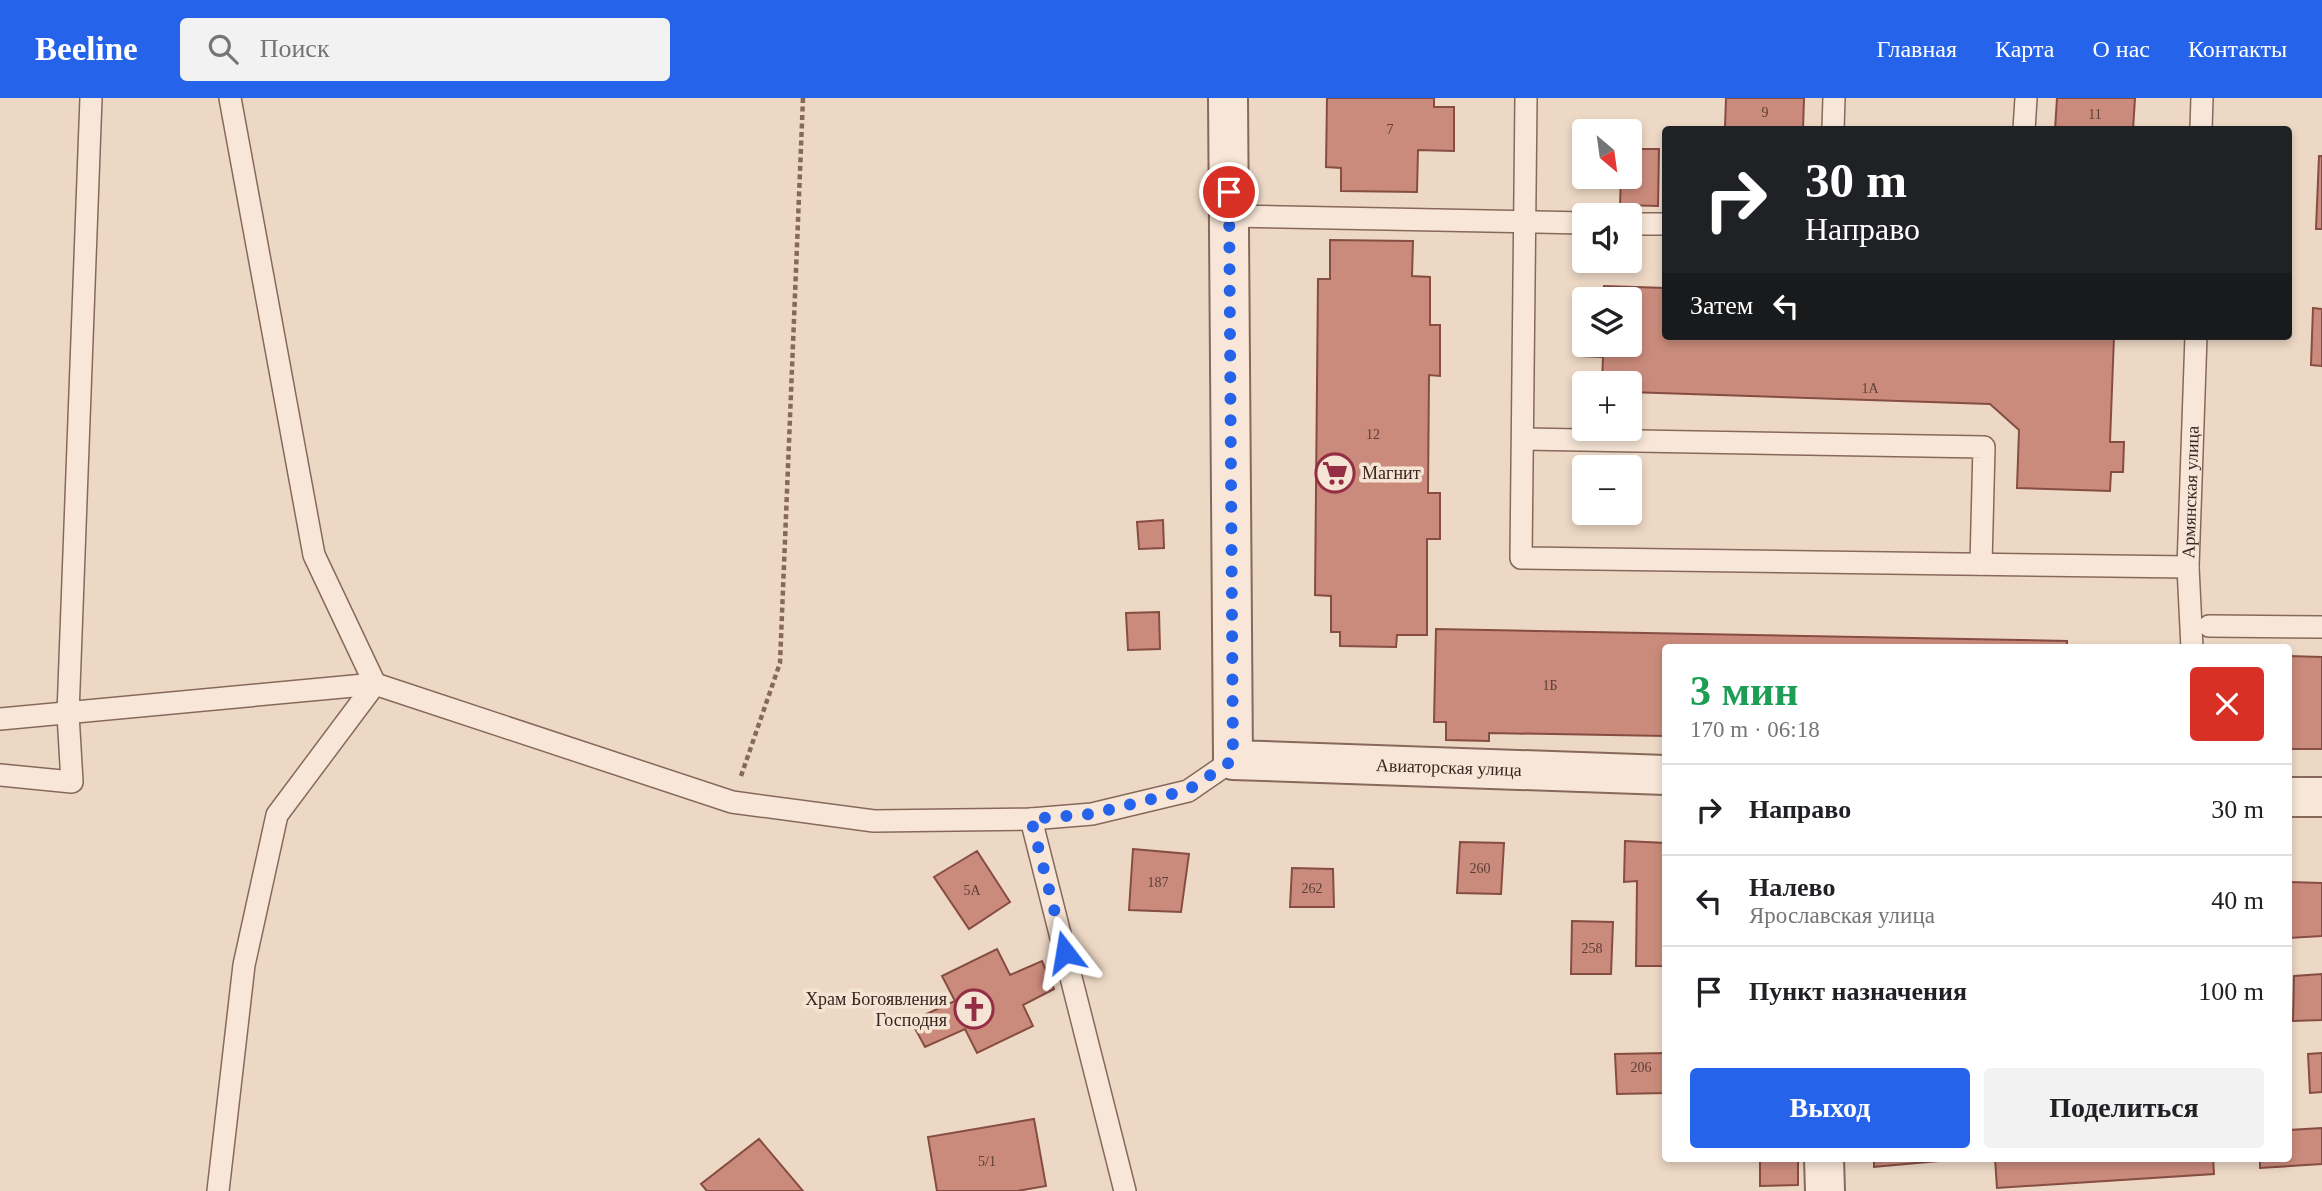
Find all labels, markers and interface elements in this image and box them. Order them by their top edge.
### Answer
search box [180,18,670,81]
icon: search [204,30,242,68]
text: Beeline [35,31,138,67]
text: Поиск [260,34,330,63]
text: Главная [1876,36,1957,62]
text: Карта [1995,36,2054,62]
text: О нас [2092,36,2150,62]
text: Контакты [2188,36,2287,62]
house number: 9 [1762,105,1769,120]
house number: 11 [2088,107,2102,122]
north arrow [1572,119,1642,189]
map controls [1572,119,1642,525]
house number: 7 [1387,122,1394,137]
text: 30 m [1805,153,1907,208]
icon: right [1690,154,1781,245]
pin [1199,162,1259,222]
icon: arrive [1210,173,1248,211]
button: sound [1572,203,1642,273]
text: Направо [1805,211,1920,247]
button: layers [1572,287,1642,357]
icon: left [1767,287,1805,325]
text: Затем [1690,291,1753,320]
button: + [1572,371,1642,441]
house number: 1А [1861,381,1879,396]
street label: Армянская улица [2178,425,2203,559]
house number: 12 [1366,427,1380,442]
supermarket icon: Магнит [1314,452,1356,494]
button: − [1572,455,1642,525]
place label: Магнит [1362,463,1421,483]
button: close [2190,667,2264,741]
text: 3 мин [1690,668,1799,714]
house number: 1Б [1542,678,1558,693]
text: 170 m · 06:18 [1690,717,1820,742]
street label: Авиаторская улица [1376,755,1522,780]
icon: right [1690,791,1728,829]
text: Направо [1749,795,1851,824]
text: 30 m [2211,795,2264,824]
house number: 260 [1470,861,1491,876]
text: Налево [1749,873,1835,902]
house number: 187 [1148,875,1169,890]
house number: 262 [1302,881,1323,896]
icon: left [1690,882,1728,920]
house number: 5А [963,883,981,898]
text: 40 m [2211,886,2264,915]
text: Ярославская улица [1749,903,1935,928]
position arrow [1028,915,1102,989]
house number: 258 [1582,941,1603,956]
icon: arrive [1690,973,1728,1011]
text: Пункт назначения [1749,977,1967,1006]
text: 100 m [2198,977,2264,1006]
church icon: Храм Богоявления Господня [953,988,995,1030]
place label: Храм Богоявления Господня [805,989,947,1030]
house number: 206 [1631,1060,1652,1075]
button: Выход [1690,1068,1970,1148]
button: Поделиться [1984,1068,2264,1148]
house number: 5/1 [978,1154,996,1169]

